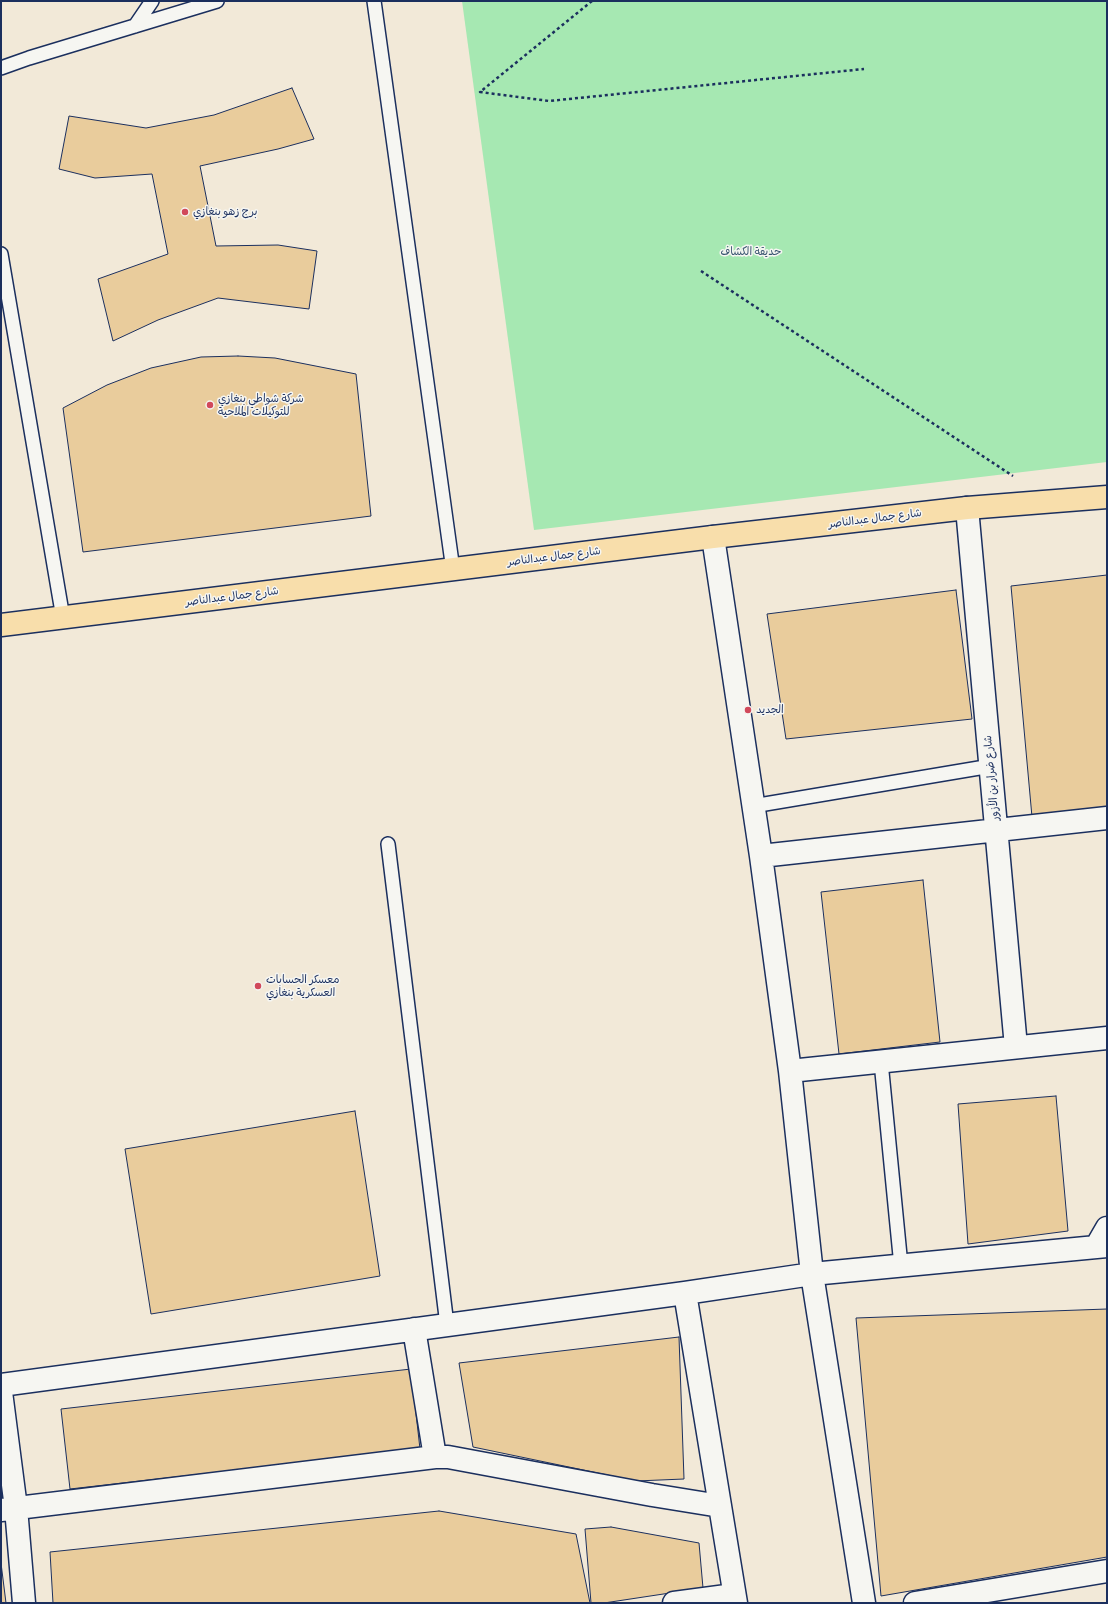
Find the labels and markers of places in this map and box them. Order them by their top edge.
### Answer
place label: برج زهو بنغازي [193,205,257,219]
marker: برج زهو بنغازي [180,207,190,217]
place label: شركة شواطي بنغازي للتوكيلات الملاحية [218,392,304,418]
marker: شركة شواطي بنغازي للتوكيلات الملاحية [205,400,215,410]
place label: الجديد [756,703,784,717]
marker: الجديد [743,705,753,715]
place label: معسكر الحسابات العسكرية بنغازي [266,973,339,999]
marker: معسكر الحسابات العسكرية بنغازي [253,981,263,991]

